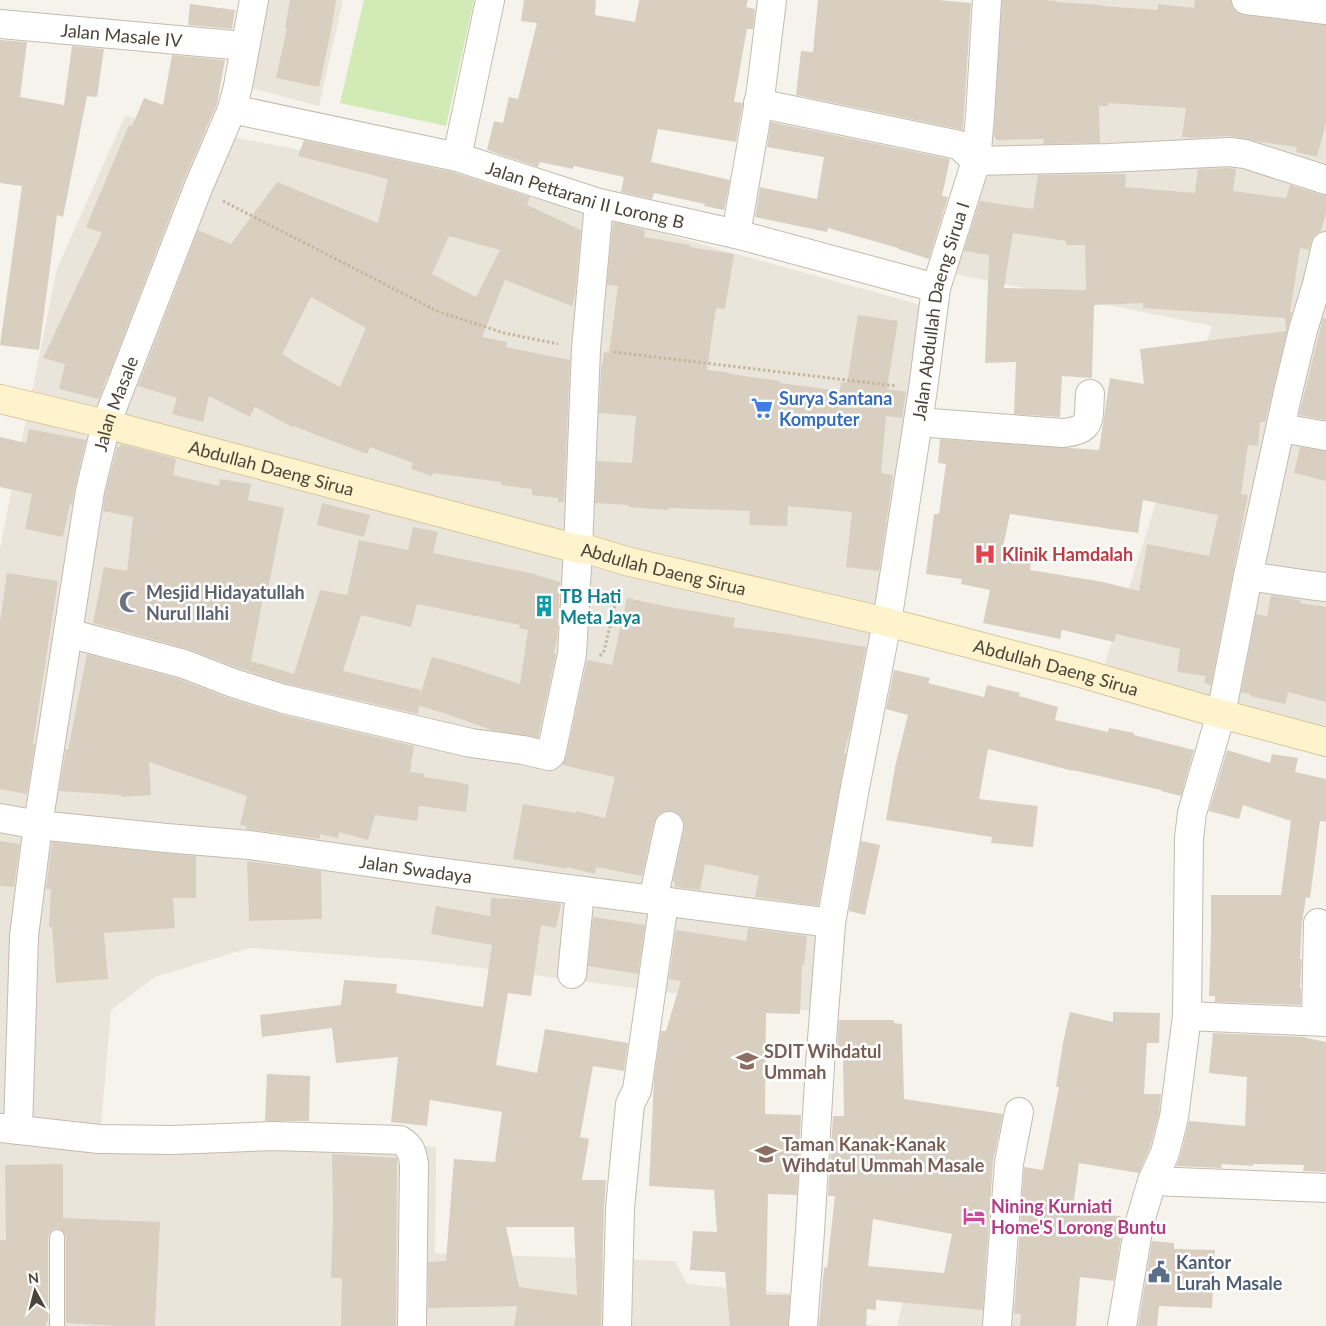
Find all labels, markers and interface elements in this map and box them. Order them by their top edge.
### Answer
street label: Jalan Masale IV [60,19,184,51]
street label: Jalan Pettarani II Lorong B [483,156,686,233]
street label: Jalan Abdullah Daeng Sirua I [907,199,973,422]
street label: Jalan Masale [89,353,142,454]
place label: Surya Santana Komputer [779,387,892,430]
supermarket icon: Surya Santana Komputer [749,395,775,421]
street label: Abdullah Daeng Sirua [186,435,356,500]
street label: Abdullah Daeng Sirua [580,538,748,600]
hospital icon: Klinik Hamdalah [972,541,998,567]
place label: Klinik Hamdalah [1002,543,1133,565]
place label: Mesjid Hidayatullah Nurul Ilahi [146,581,305,624]
place label: TB Hati Meta Jaya [560,585,641,628]
mosque icon: Mesjid Hidayatullah Nurul Ilahi [117,589,143,615]
building icon: TB Hati Meta Jaya [531,593,557,619]
street label: Abdullah Daeng Sirua [971,634,1141,700]
street label: Jalan Swadaya [358,850,473,887]
place label: SDIT Wihdatul Ummah [764,1040,882,1083]
school or university icon: SDIT Wihdatul Ummah [734,1048,760,1074]
place label: Taman Kanak-Kanak Wihdatul Ummah Masale [782,1133,985,1176]
school or university icon: Taman Kanak-Kanak Wihdatul Ummah Masale [753,1141,779,1167]
place label: Nining Kurniati Home'S Lorong Buntu [991,1195,1166,1238]
hotel icon: Nining Kurniati Home'S Lorong Buntu [961,1203,987,1229]
place label: Kantor Lurah Masale [1176,1251,1283,1294]
public building icon: Kantor Lurah Masale [1146,1259,1172,1285]
north arrow [10,1266,60,1316]
text: N [27,1269,40,1287]

